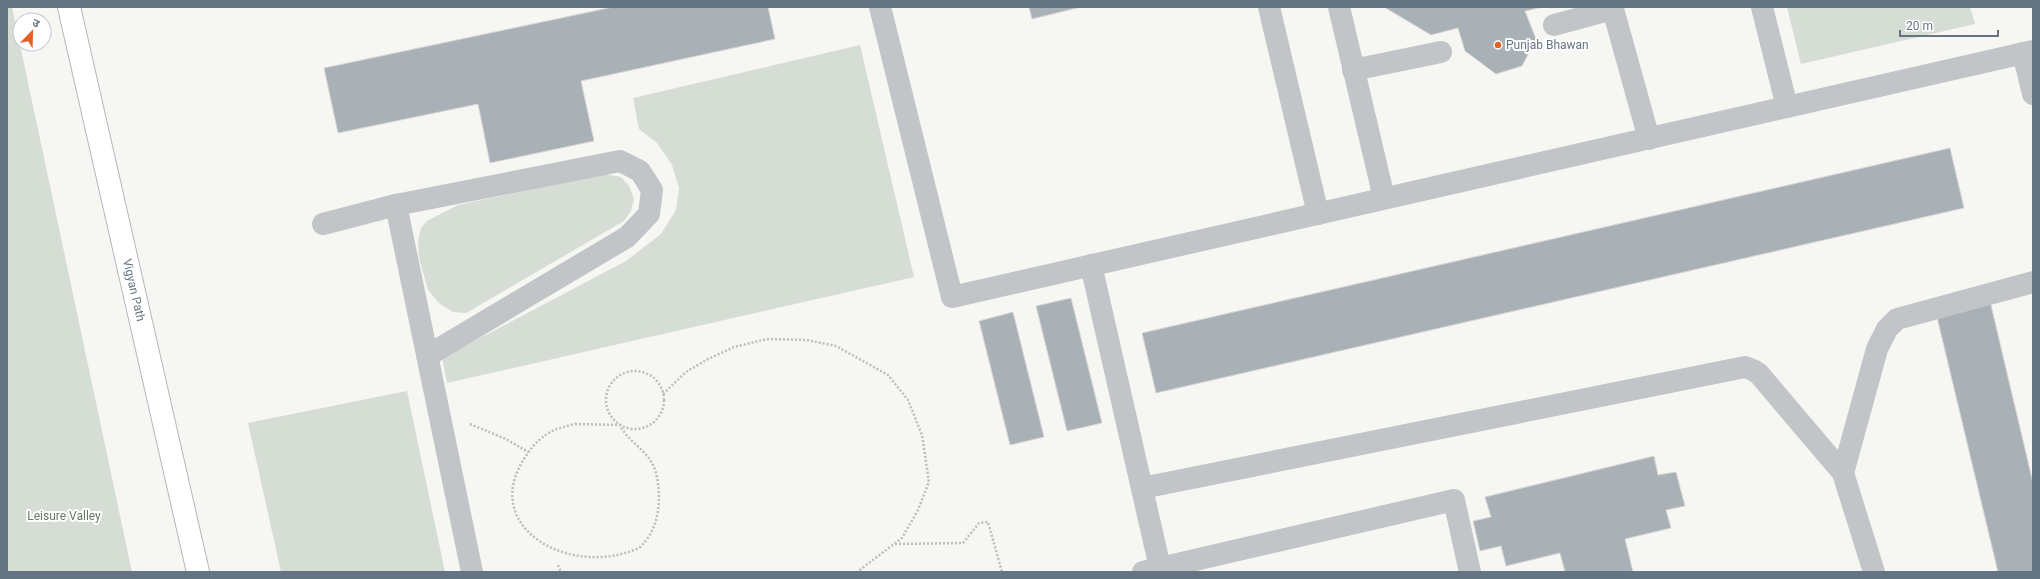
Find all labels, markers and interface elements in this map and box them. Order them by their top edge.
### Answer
north arrow [12,12,52,52]
scale bar [1900,12,1998,38]
text: उ [30,16,42,31]
text: 20 m [1906,19,1933,33]
place label: Punjab Bhawan [1506,38,1589,52]
marker: Punjab Bhawan [1493,40,1503,50]
street label: Vigyan Path [120,257,148,323]
park label: Leisure Valley [27,509,101,523]

